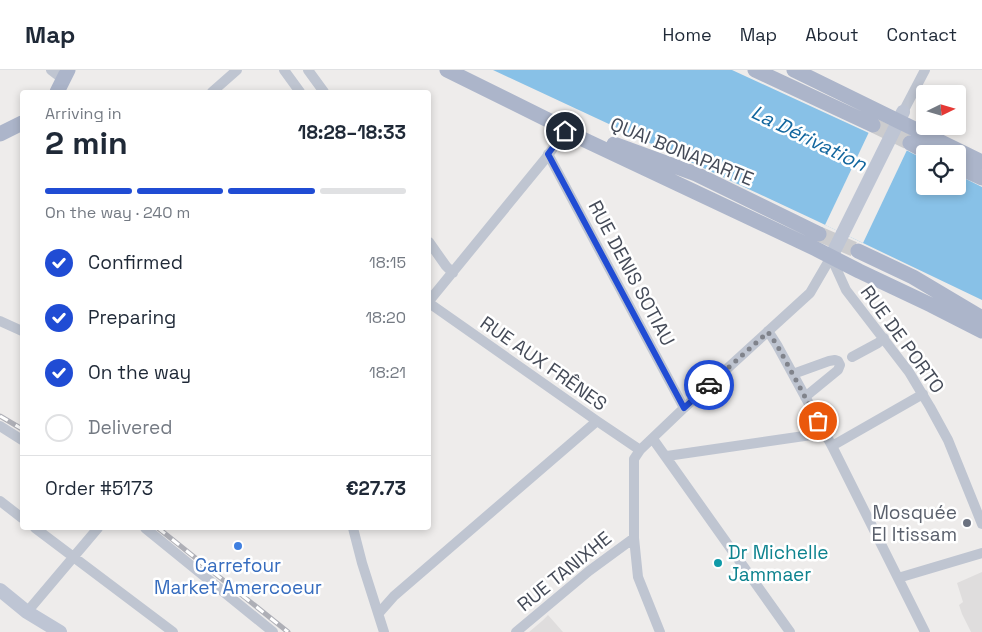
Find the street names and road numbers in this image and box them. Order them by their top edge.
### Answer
street label: QUAI BONAPARTE [606,111,757,192]
street label: RUE DENIS SOTIAU [583,196,680,350]
street label: RUE DE PORTO [855,280,950,398]
street label: RUE AUX FRÊNES [475,310,612,416]
street label: RUE TANIXHE [512,526,616,617]

